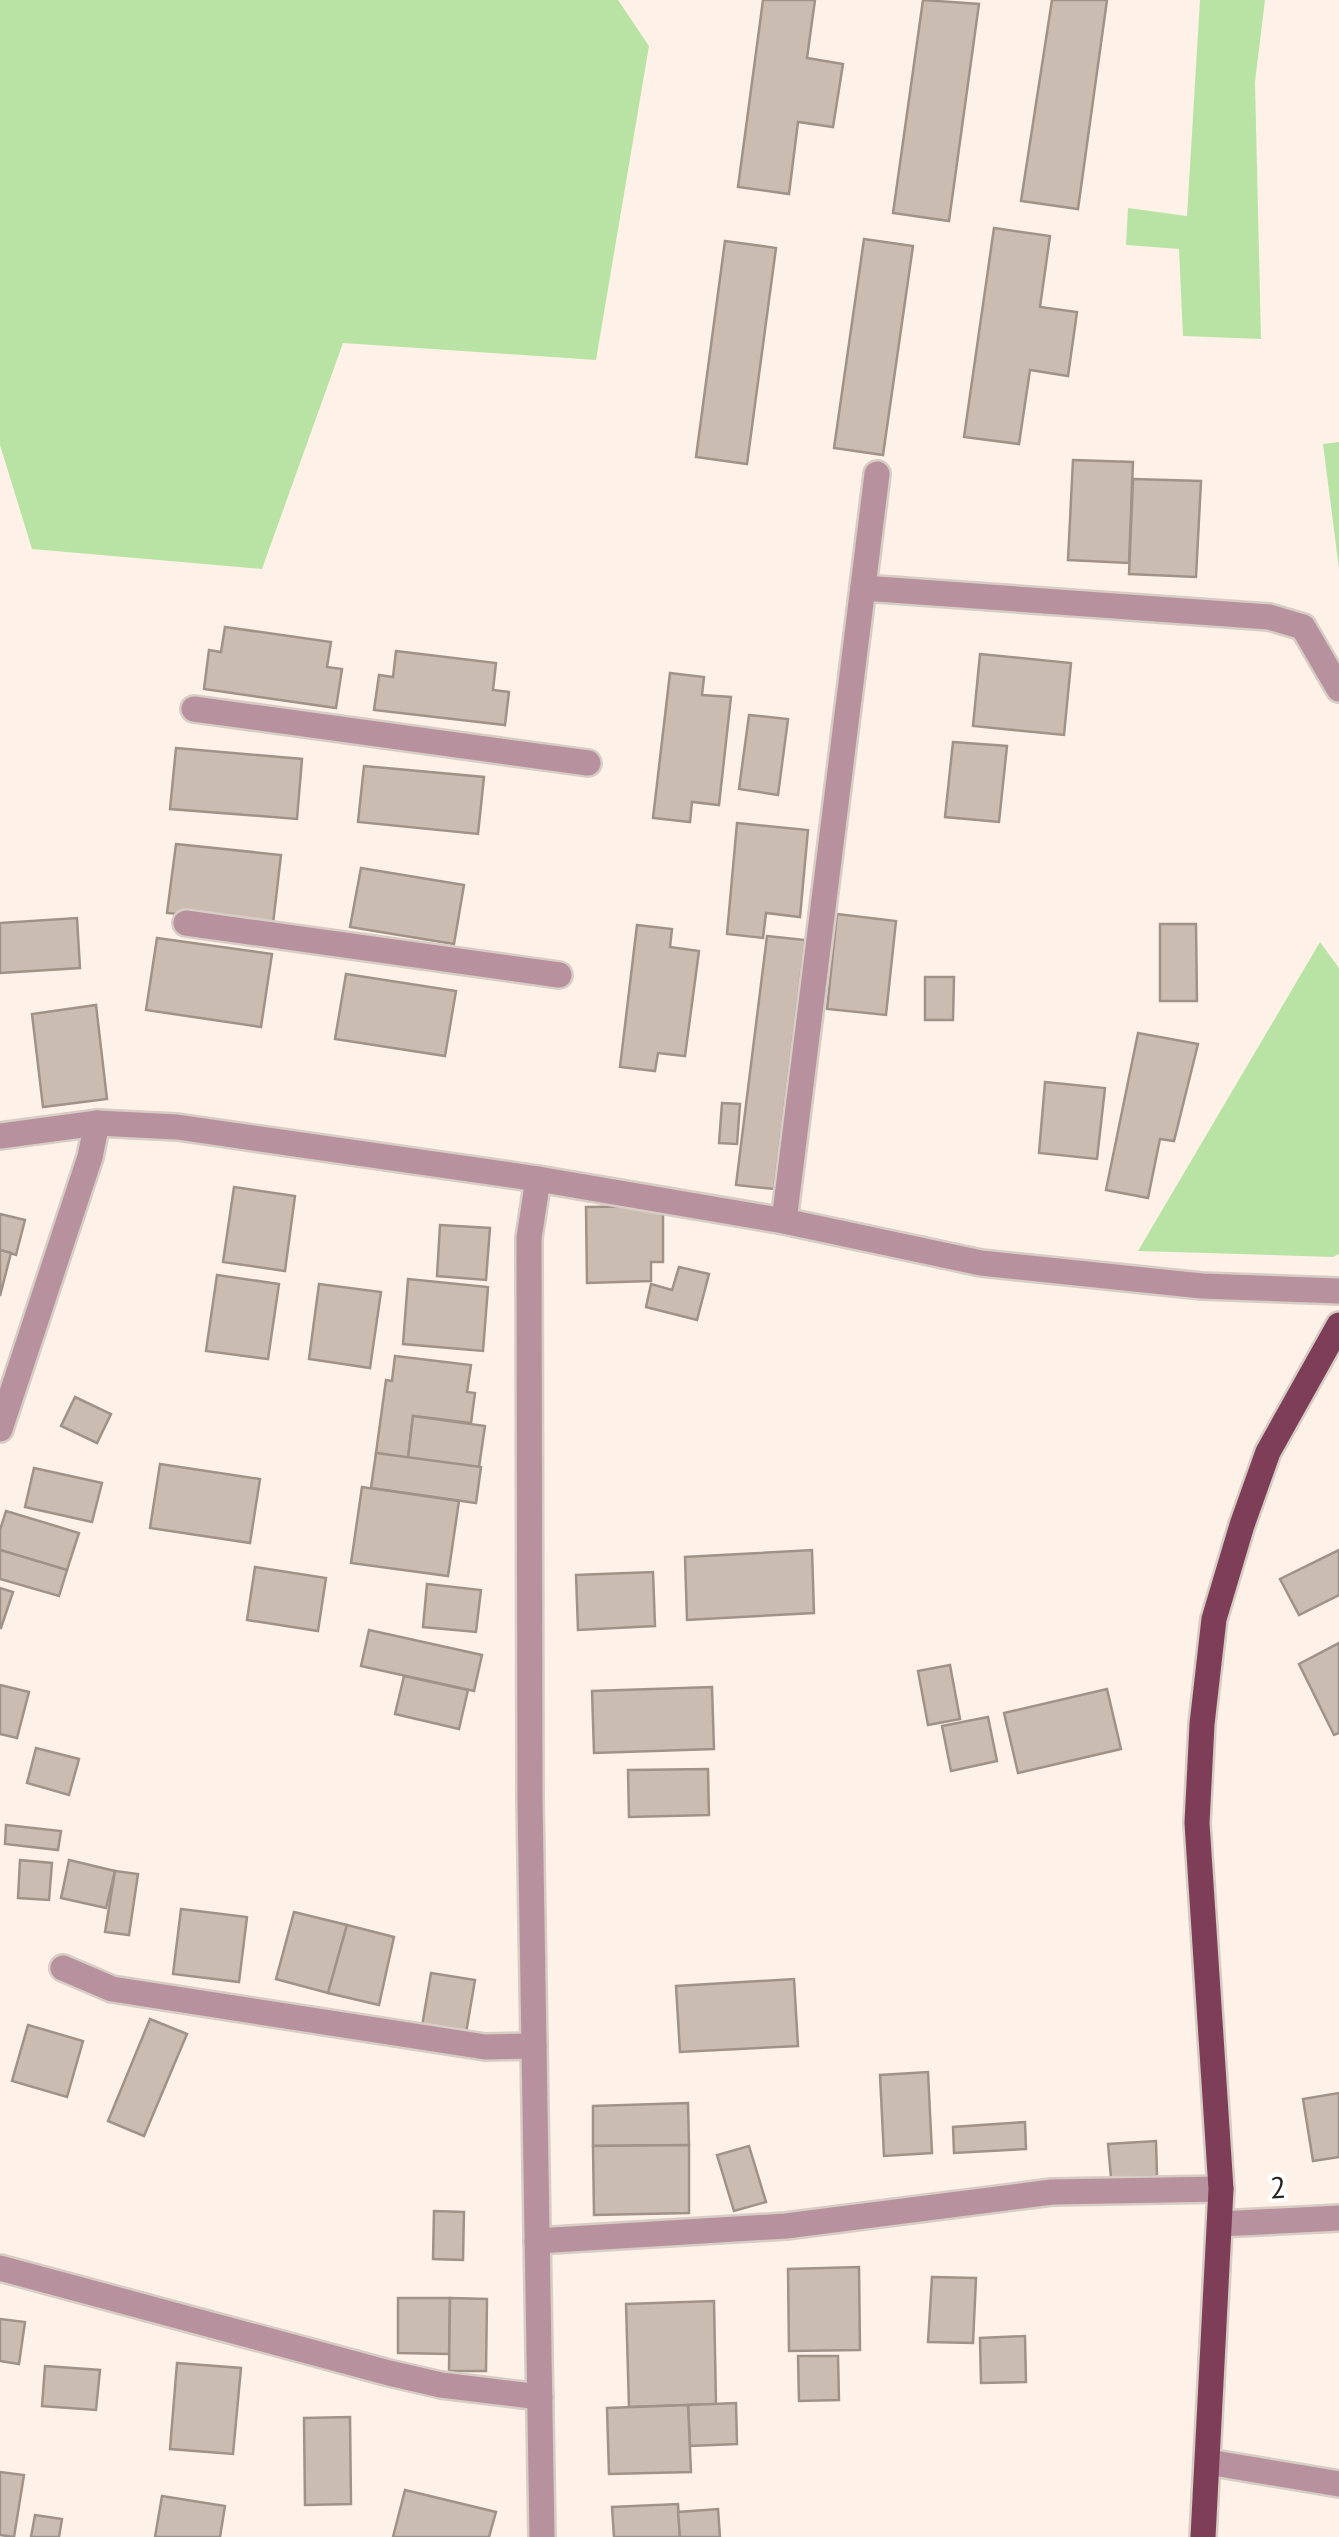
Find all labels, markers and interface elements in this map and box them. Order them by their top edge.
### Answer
street label: 2 [1269,2167,1287,2206]

